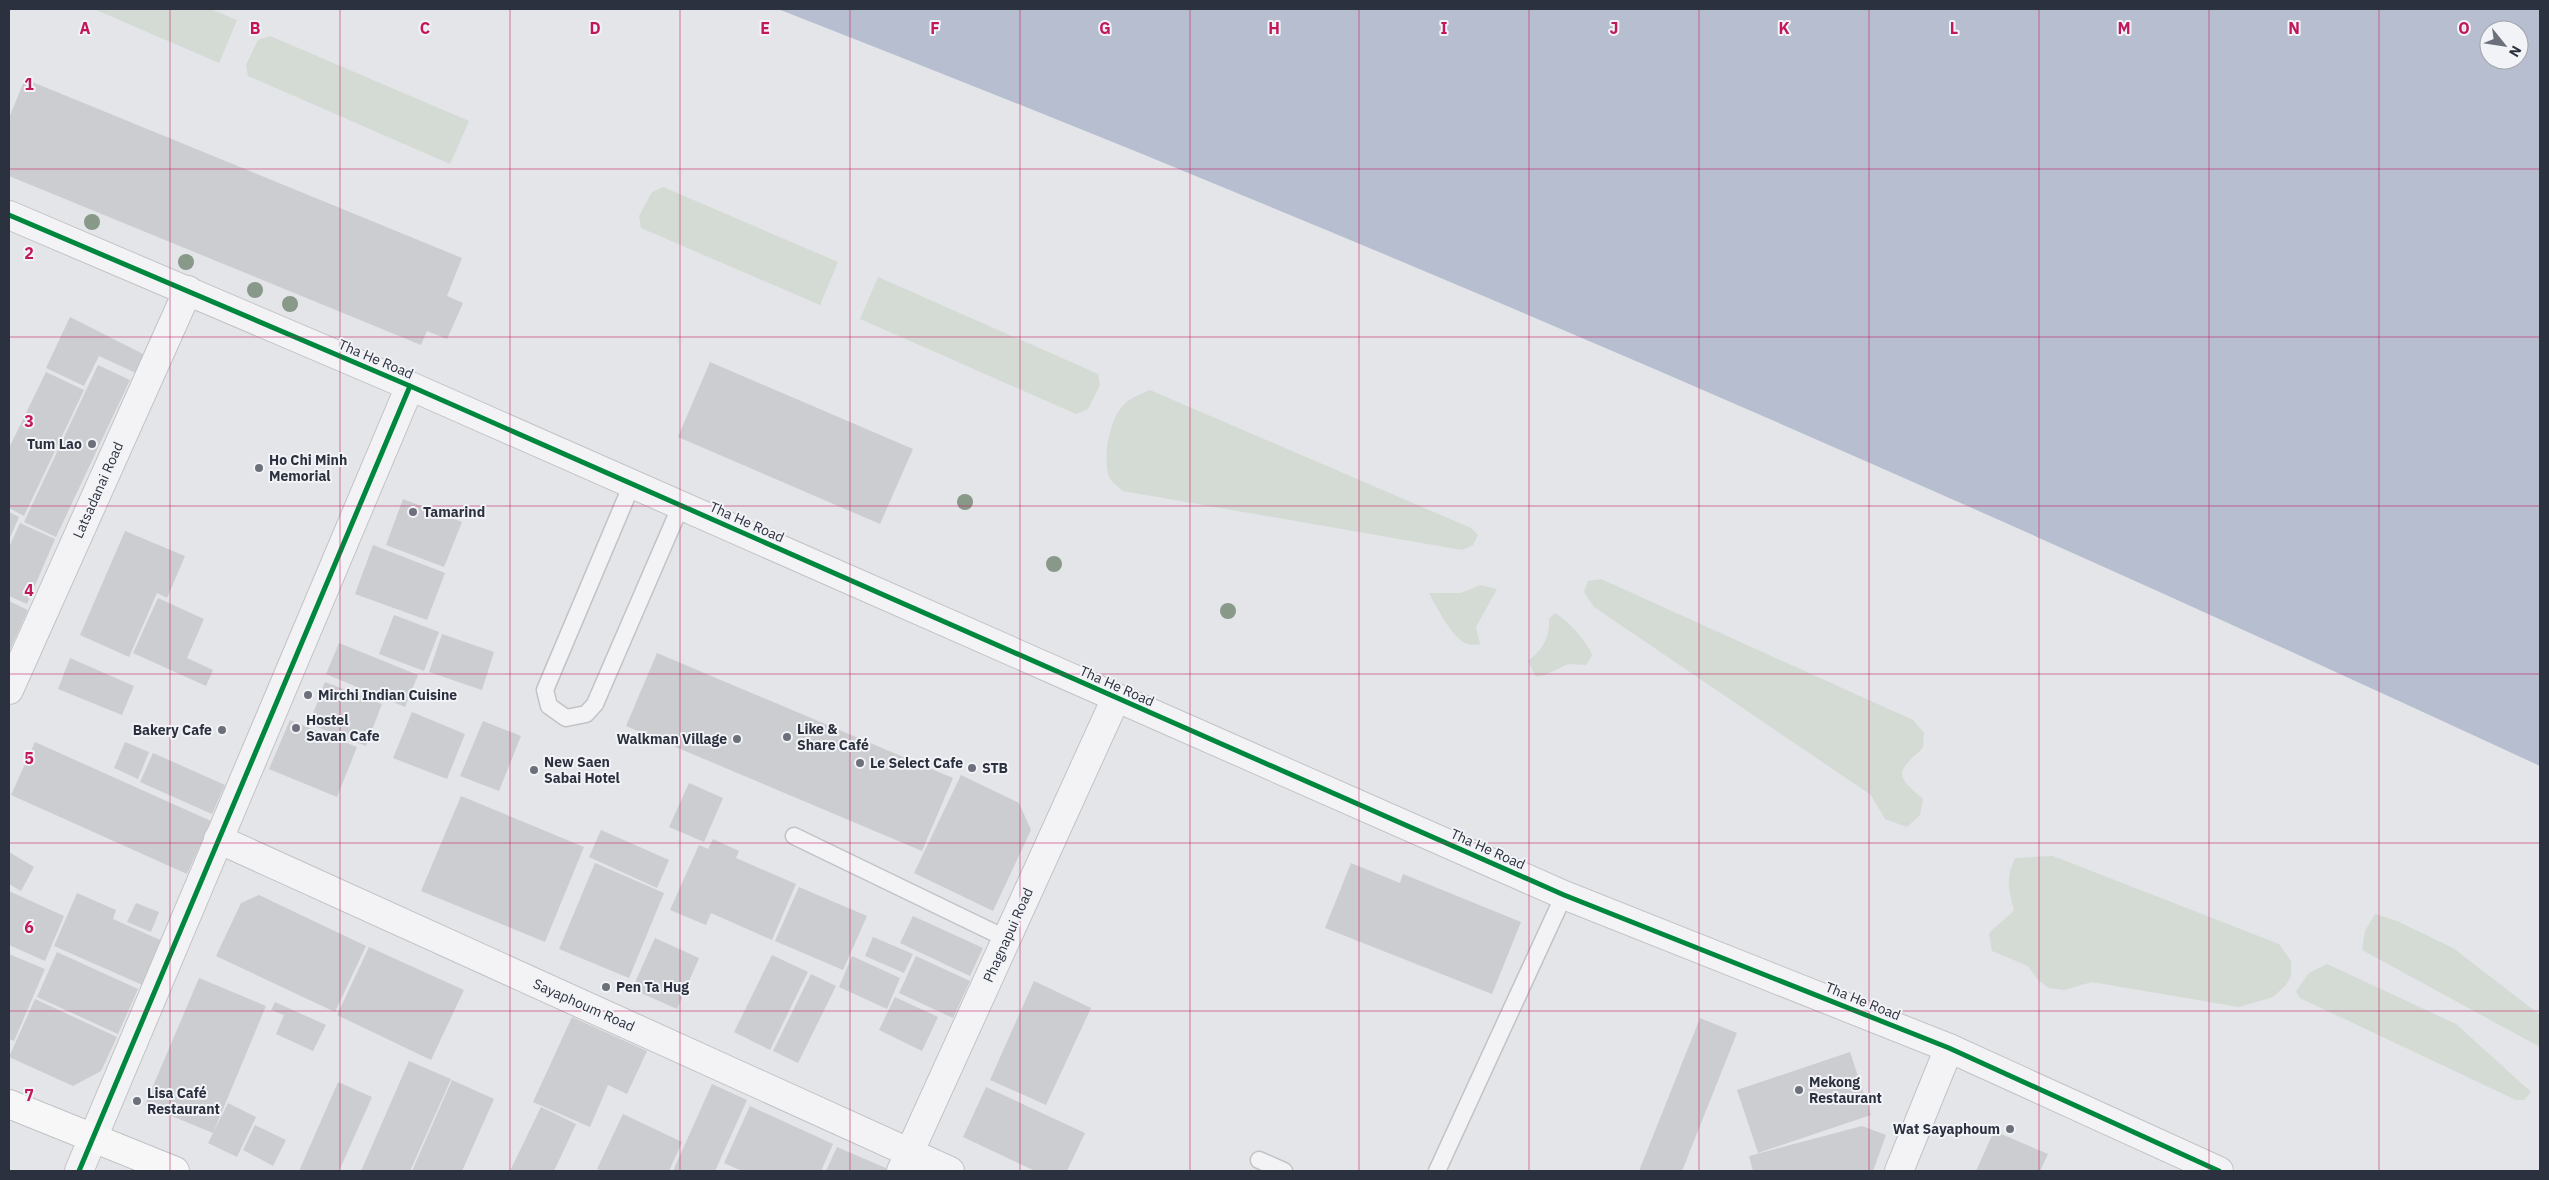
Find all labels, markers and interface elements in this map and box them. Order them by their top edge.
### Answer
text: A [80,18,91,38]
text: B [250,18,261,38]
text: C [420,18,430,38]
text: D [589,18,601,38]
text: E [760,18,770,38]
text: F [930,18,940,38]
text: G [1099,18,1111,38]
text: H [1268,18,1280,38]
text: I [1441,18,1448,38]
text: J [1610,18,1618,38]
text: K [1778,18,1790,38]
text: L [1950,18,1958,38]
text: M [2117,18,2131,38]
text: N [2288,18,2300,38]
text: O [2458,18,2470,38]
north arrow [2479,20,2529,70]
text: N [2505,43,2526,60]
text: 1 [24,74,34,94]
text: 2 [24,243,34,263]
street label: Tha He Road [336,335,416,383]
text: 3 [24,411,34,431]
place label: Tum Lao [27,435,82,453]
marker: Tum Lao [86,438,98,450]
street label: Latsadanai Road [69,439,127,541]
place label: Ho Chi Minh Memorial [269,451,347,485]
marker: Ho Chi Minh Memorial [253,462,265,474]
street label: Tha He Road [707,498,787,546]
place label: Tamarind [423,503,485,521]
marker: Tamarind [407,506,419,518]
text: 4 [24,580,34,600]
street label: Tha He Road [1077,662,1157,710]
place label: Mirchi Indian Cuisine [318,686,457,704]
marker: Mirchi Indian Cuisine [302,689,314,701]
place label: Hostel Savan Cafe [306,711,380,745]
place label: Like & Share Café [797,720,869,754]
place label: Bakery Cafe [133,721,212,739]
marker: Hostel Savan Cafe [290,722,302,734]
marker: Bakery Cafe [216,724,228,736]
place label: Walkman Village [616,730,727,748]
marker: Like & Share Café [781,731,793,743]
marker: Walkman Village [731,733,743,745]
text: 5 [24,748,34,768]
place label: New Saen Sabai Hotel [544,753,620,787]
place label: Le Select Cafe [870,754,963,772]
marker: Le Select Cafe [854,757,866,769]
place label: STB [982,759,1008,777]
marker: STB [966,762,978,774]
marker: New Saen Sabai Hotel [528,764,540,776]
street label: Tha He Road [1448,825,1528,873]
street label: Phagnapui Road [979,885,1037,985]
text: 6 [24,917,34,937]
street label: Sayaphoum Road [530,975,638,1035]
place label: Pen Ta Hug [616,978,689,996]
street label: Tha He Road [1823,978,1903,1024]
marker: Pen Ta Hug [600,981,612,993]
place label: Mekong Restaurant [1809,1073,1882,1107]
place label: Lisa Café Restaurant [147,1084,220,1118]
marker: Mekong Restaurant [1793,1084,1805,1096]
text: 7 [24,1085,34,1105]
marker: Lisa Café Restaurant [131,1095,143,1107]
place label: Wat Sayaphoum [1893,1120,2000,1138]
marker: Wat Sayaphoum [2004,1123,2016,1135]

